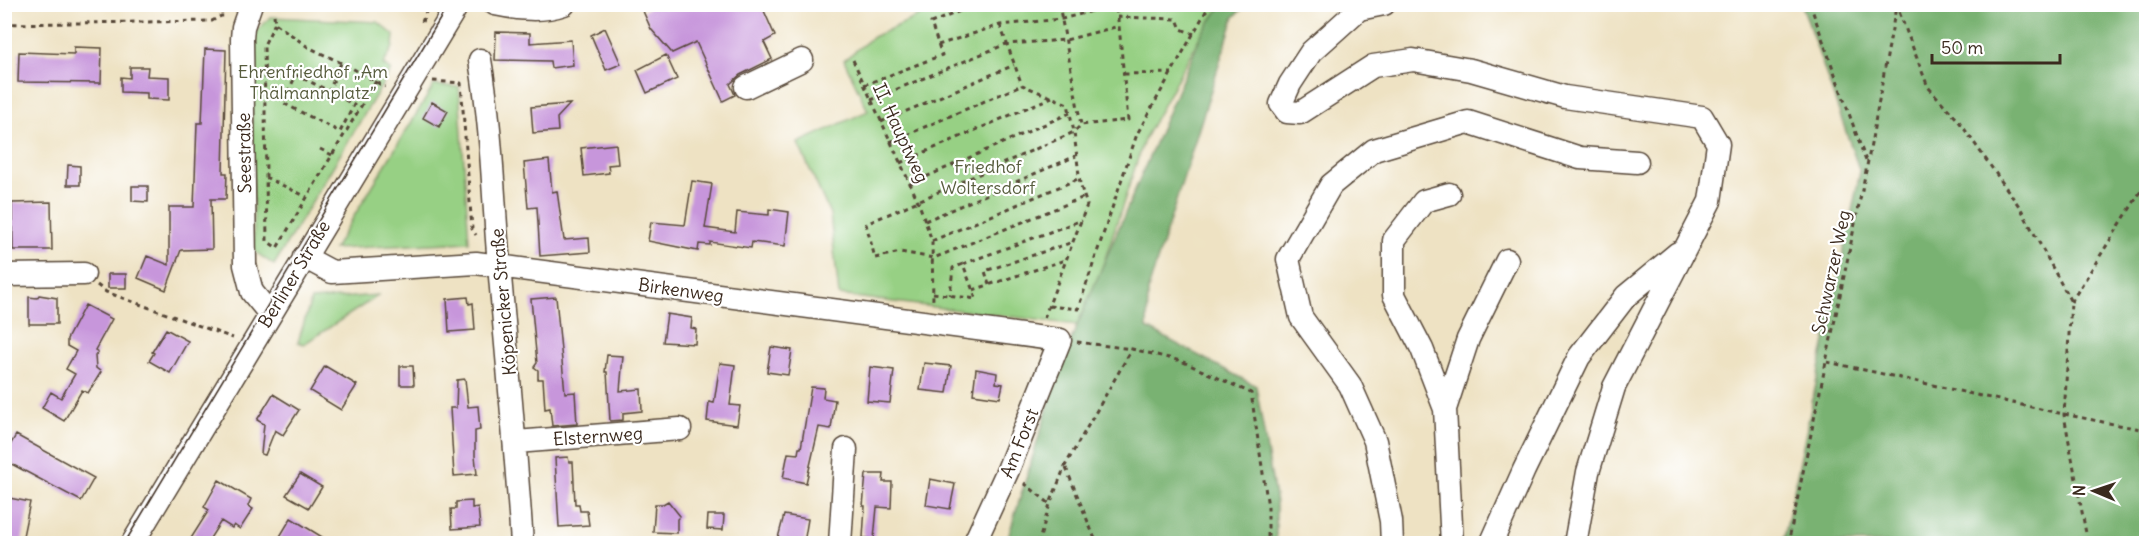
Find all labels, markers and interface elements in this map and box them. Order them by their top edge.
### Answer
scale bar [1932,27,2060,65]
text: 50 m [1941,36,1983,59]
park label: Ehrenfriedhof „Am Thälmannplatz” [238,60,388,104]
street label: II. Hauptweg [868,79,934,187]
street label: Seestraße [232,113,256,193]
park label: Friedhof Woltersdorf [941,155,1037,199]
street label: Schwarzer Weg [1807,208,1855,336]
street label: Berliner Straße [253,216,335,332]
street label: Köpenicker Straße [485,227,521,377]
street label: Birkenweg [637,273,725,307]
street label: Am Forst [995,405,1043,481]
street label: Elsternweg [552,421,644,451]
north arrow [2064,461,2124,521]
text: N [2069,485,2089,496]

